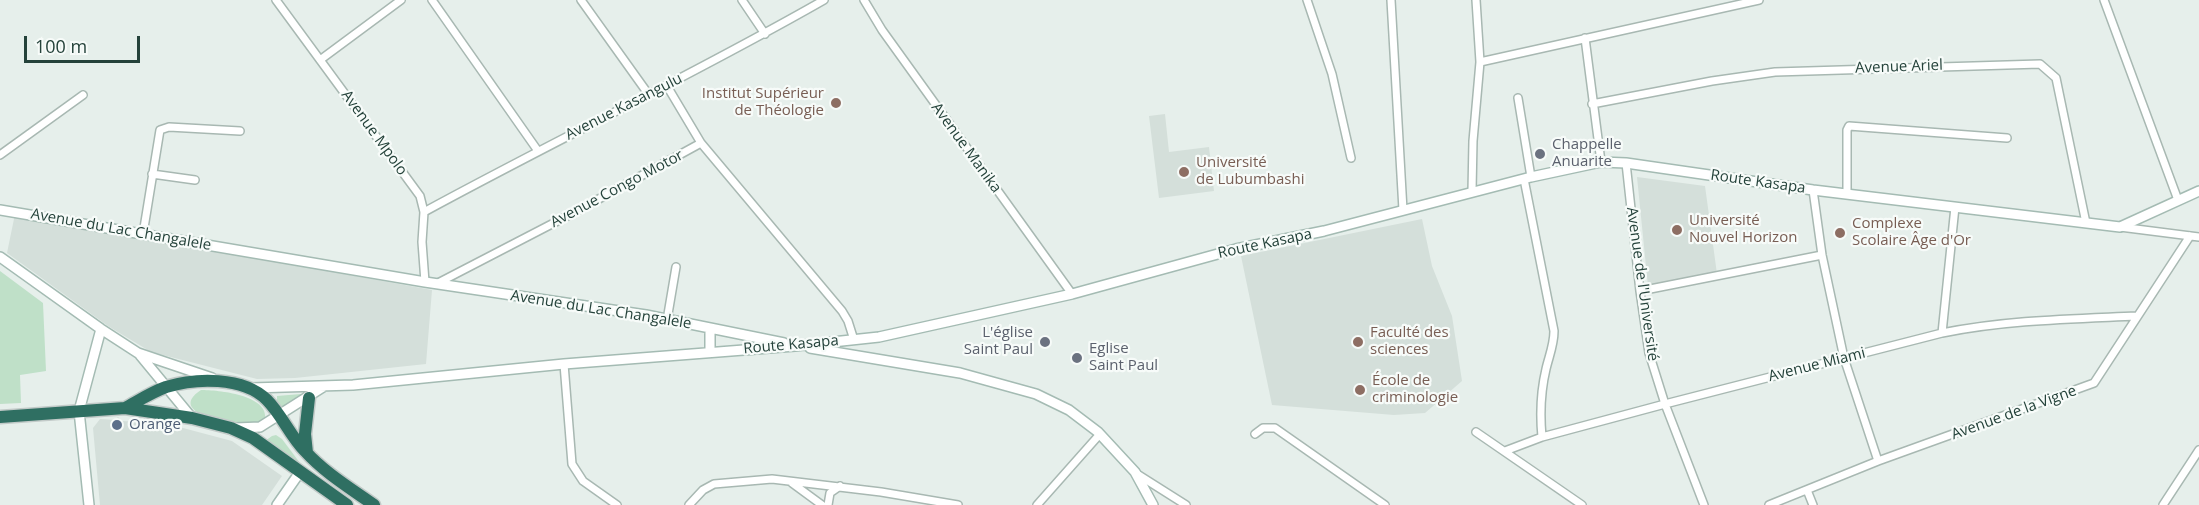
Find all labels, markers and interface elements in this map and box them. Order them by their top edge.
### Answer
scale bar [27,24,142,62]
text: 100 m [35,34,87,58]
street label: Avenue Ariel [1855,56,1943,78]
street label: Avenue Kasangulu [563,70,685,144]
place label: Institut Supérieur de Théologie [702,85,824,120]
street label: Avenue Mpolo [337,87,411,179]
marker: Institut Supérieur de Théologie [829,96,843,110]
street label: Avenue Manika [927,99,1005,197]
place label: Chappelle Anuarite [1552,136,1622,171]
street label: Avenue Congo Motor [547,146,687,232]
marker: Chappelle Anuarite [1533,147,1547,161]
place label: Université de Lubumbashi [1196,154,1304,189]
marker: Université de Lubumbashi [1177,165,1191,179]
street label: Route Kasapa [1709,166,1807,198]
street label: Avenue du Lac Changalele [29,205,213,255]
street label: Avenue de l'Université [1622,206,1662,362]
place label: Université Nouvel Horizon [1689,212,1797,247]
place label: Complexe Scolaire Âge d'Or [1852,215,1971,250]
marker: Université Nouvel Horizon [1670,223,1684,237]
street label: Route Kasapa [1216,225,1314,263]
marker: Complexe Scolaire Âge d'Or [1833,226,1847,240]
street label: Avenue du Lac Changalele [509,287,693,333]
place label: L'église Saint Paul [964,324,1033,359]
place label: Faculté des sciences [1370,324,1449,359]
street label: Route Kasapa [743,332,839,358]
marker: L'église Saint Paul [1038,335,1052,349]
marker: Faculté des sciences [1351,335,1365,349]
place label: Eglise Saint Paul [1089,340,1158,375]
street label: Avenue Miami [1767,344,1867,386]
marker: Eglise Saint Paul [1070,351,1084,365]
place label: École de criminologie [1372,372,1458,407]
street label: Avenue de la Vigne [1949,382,2079,444]
marker: École de criminologie [1353,383,1367,397]
place label: Orange [129,416,181,434]
marker: Orange [110,418,124,432]

